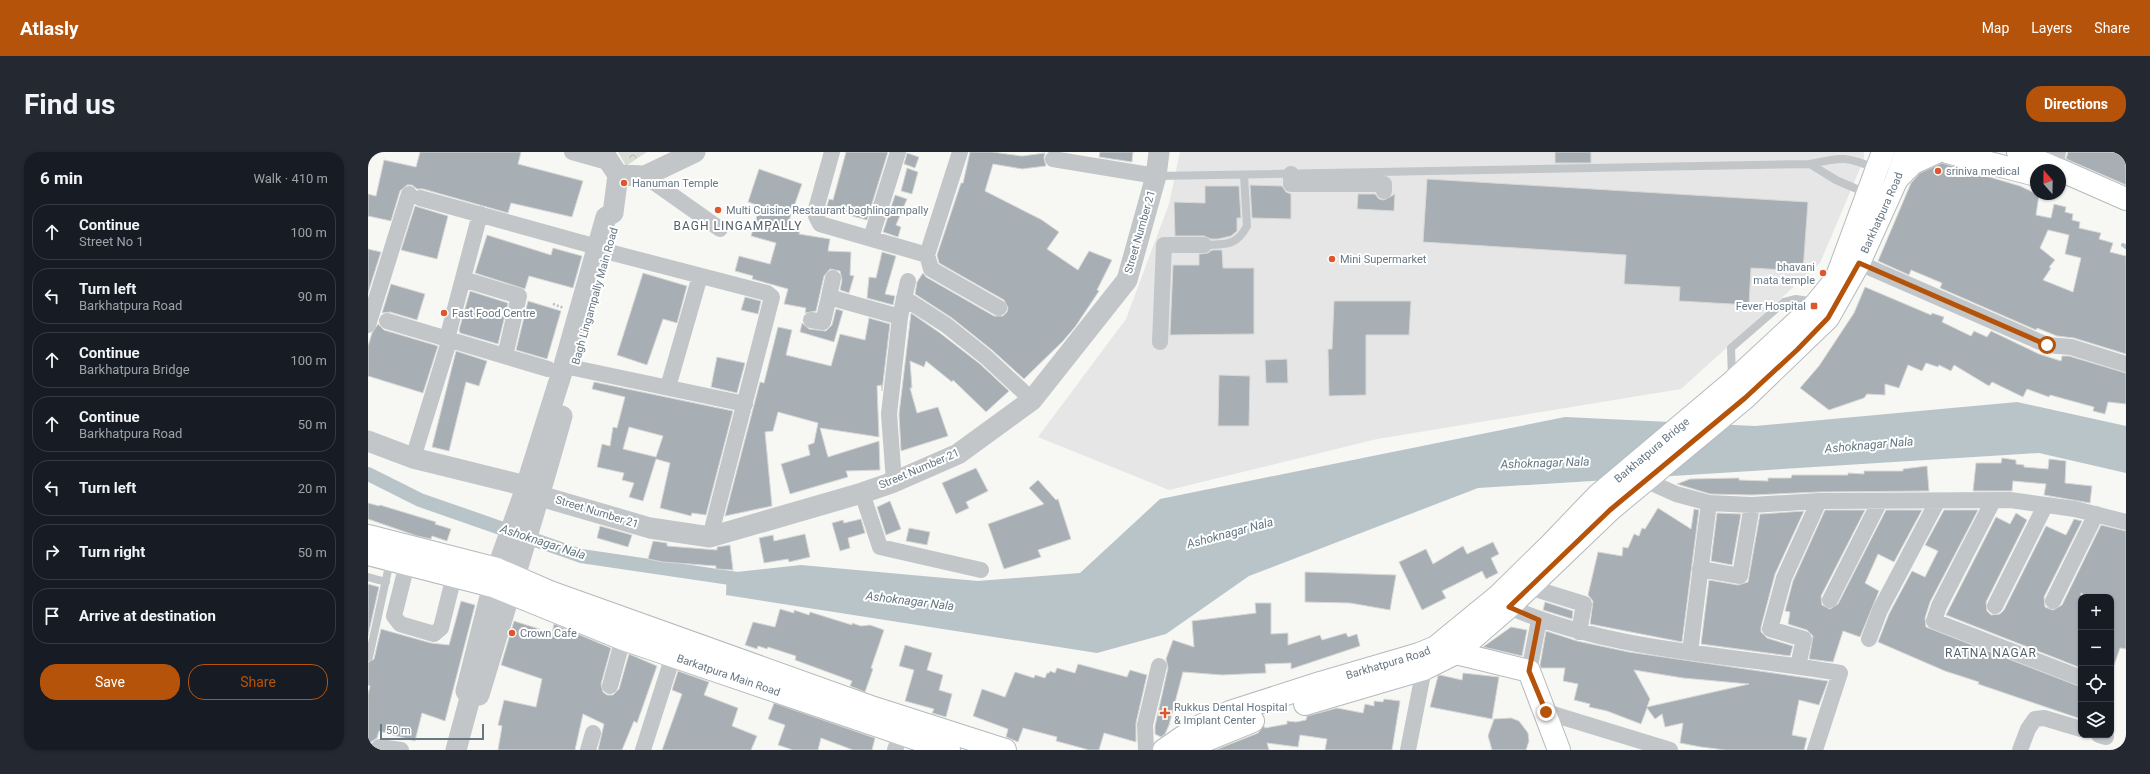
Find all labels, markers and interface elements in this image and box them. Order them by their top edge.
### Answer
text: Atlasly [20,17,79,40]
text: Map [1982,20,2009,36]
text: Layers [2031,20,2072,36]
text: Share [2094,20,2130,36]
button: Directions [2026,86,2126,122]
text: Find us [24,88,115,121]
north arrow [2030,164,2066,200]
place label: sriniva medical [1946,165,2020,178]
marker: sriniva medical [1933,166,1943,176]
text: 6 min [40,168,83,188]
street label: Barkhatpura Road [1858,170,1905,255]
text: Walk · 410 m [253,171,328,186]
place label: Hanuman Temple [632,177,719,190]
marker: Hanuman Temple [619,178,629,188]
street label: Street Number 21 [1122,189,1158,275]
place label: Multi Cuisine Restaurant baghlingampally [726,204,929,217]
marker: Multi Cuisine Restaurant baghlingampally [713,205,723,215]
text: Continue [79,216,140,234]
district label: BAGH LINGAMPALLY [673,219,803,233]
icon: ahead [41,221,63,243]
text: 100 m [290,225,327,240]
street label: Bagh Lingampally Main Road [569,226,621,366]
text: Street No 1 [79,234,144,249]
place label: Mini Supermarket [1340,253,1427,266]
marker: Mini Supermarket [1327,254,1337,264]
place label: bhavani mata temple [1753,261,1815,287]
marker: bhavani mata temple [1818,268,1828,278]
text: Turn left [79,280,136,298]
icon: left [41,285,63,307]
text: 90 m [298,289,327,304]
text: Barkhatpura Road [79,298,182,313]
place label: Fever Hospital [1736,300,1806,313]
marker: Fever Hospital [1809,301,1819,311]
place label: Fast Food Centre [452,307,536,320]
marker: Fast Food Centre [439,308,449,318]
route start [2038,336,2056,354]
text: Continue [79,344,140,362]
icon: ahead [41,349,63,371]
text: 100 m [290,353,327,368]
text: Barkhatpura Bridge [79,362,190,377]
text: Continue [79,408,140,426]
icon: ahead [41,413,63,435]
street label: Barkhatpura Bridge [1612,415,1692,485]
text: 50 m [298,417,327,432]
text: Barkhatpura Road [79,426,182,441]
water label: Ashoknagar Nala [1823,434,1914,456]
street label: Street Number 21 [877,446,961,492]
water label: Ashoknagar Nala [1499,454,1590,472]
icon: left [41,477,63,499]
text: Turn left [79,479,136,497]
text: 20 m [298,481,327,496]
street label: Street Number 21 [554,493,640,531]
water label: Ashoknagar Nala [1184,515,1275,552]
water label: Ashoknagar Nala [498,521,587,562]
icon: right [41,541,63,563]
text: Turn right [79,543,145,561]
text: 50 m [298,545,327,560]
water label: Ashoknagar Nala [864,589,955,613]
map controls [2078,594,2114,738]
button: + [2078,594,2114,630]
icon: arrive [41,605,63,627]
text: Arrive at destination [79,607,216,625]
place label: Crown Cafe [520,627,577,640]
marker: Crown Cafe [507,628,517,638]
button: − [2078,630,2114,666]
street label: Barkhatpura Road [1344,644,1432,682]
district label: RATNA NAGAR [1945,646,2037,660]
street label: Barkatpura Main Road [675,651,782,699]
button: Save [40,664,180,700]
button: Share [188,664,328,700]
button: locate [2078,666,2114,702]
place label: Rukkus Dental Hospital & Implant Center [1174,701,1287,727]
button: layers [2078,702,2114,738]
route end [1537,703,1555,721]
marker: Rukkus Dental Hospital & Implant Center [1159,707,1171,719]
scale bar [380,722,484,741]
text: 50 m [386,724,411,737]

